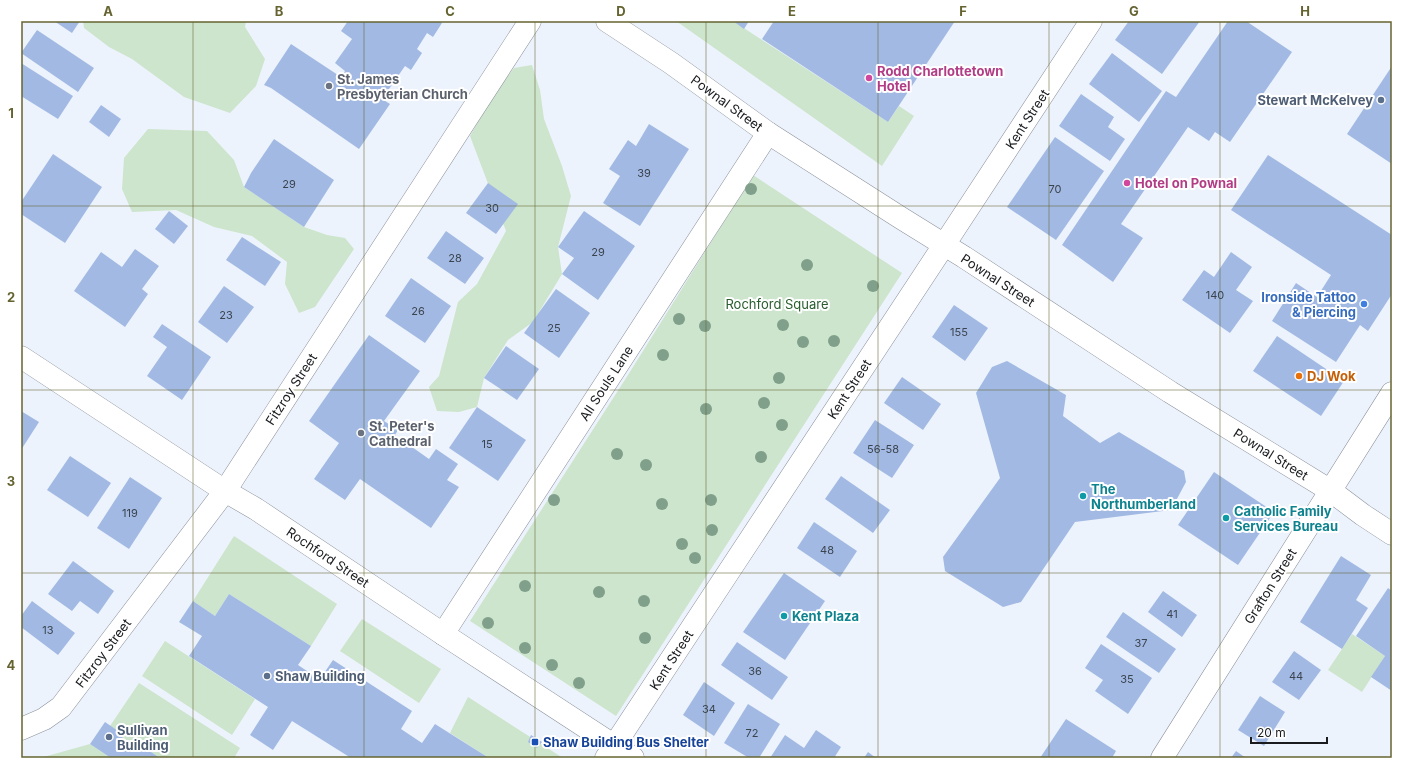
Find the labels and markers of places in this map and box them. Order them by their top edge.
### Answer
place label: Rodd Charlottetown Hotel [877,63,1003,94]
place label: St. James Presbyterian Church [337,71,468,102]
marker: Rodd Charlottetown Hotel [864,73,874,83]
marker: St. James Presbyterian Church [324,81,334,91]
place label: Stewart McKelvey [1257,92,1373,108]
marker: Stewart McKelvey [1376,95,1386,105]
place label: Hotel on Pownal [1135,175,1237,191]
marker: Hotel on Pownal [1122,178,1132,188]
place label: Ironside Tattoo & Piercing [1261,289,1356,320]
marker: Ironside Tattoo & Piercing [1359,299,1369,309]
place label: DJ Wok [1307,368,1356,384]
marker: DJ Wok [1294,371,1304,381]
place label: St. Peter's Cathedral [369,418,435,449]
marker: St. Peter's Cathedral [356,428,366,438]
place label: The Northumberland [1091,481,1196,512]
marker: The Northumberland [1078,491,1088,501]
place label: Catholic Family Services Bureau [1234,503,1338,534]
marker: Catholic Family Services Bureau [1221,513,1231,523]
place label: Kent Plaza [792,608,859,624]
marker: Kent Plaza [779,611,789,621]
place label: Shaw Building [275,668,365,684]
marker: Shaw Building [262,671,272,681]
place label: Sullivan Building [117,722,169,753]
marker: Sullivan Building [104,732,114,742]
place label: Shaw Building Bus Shelter [543,734,710,750]
marker: Shaw Building Bus Shelter [530,737,540,747]

